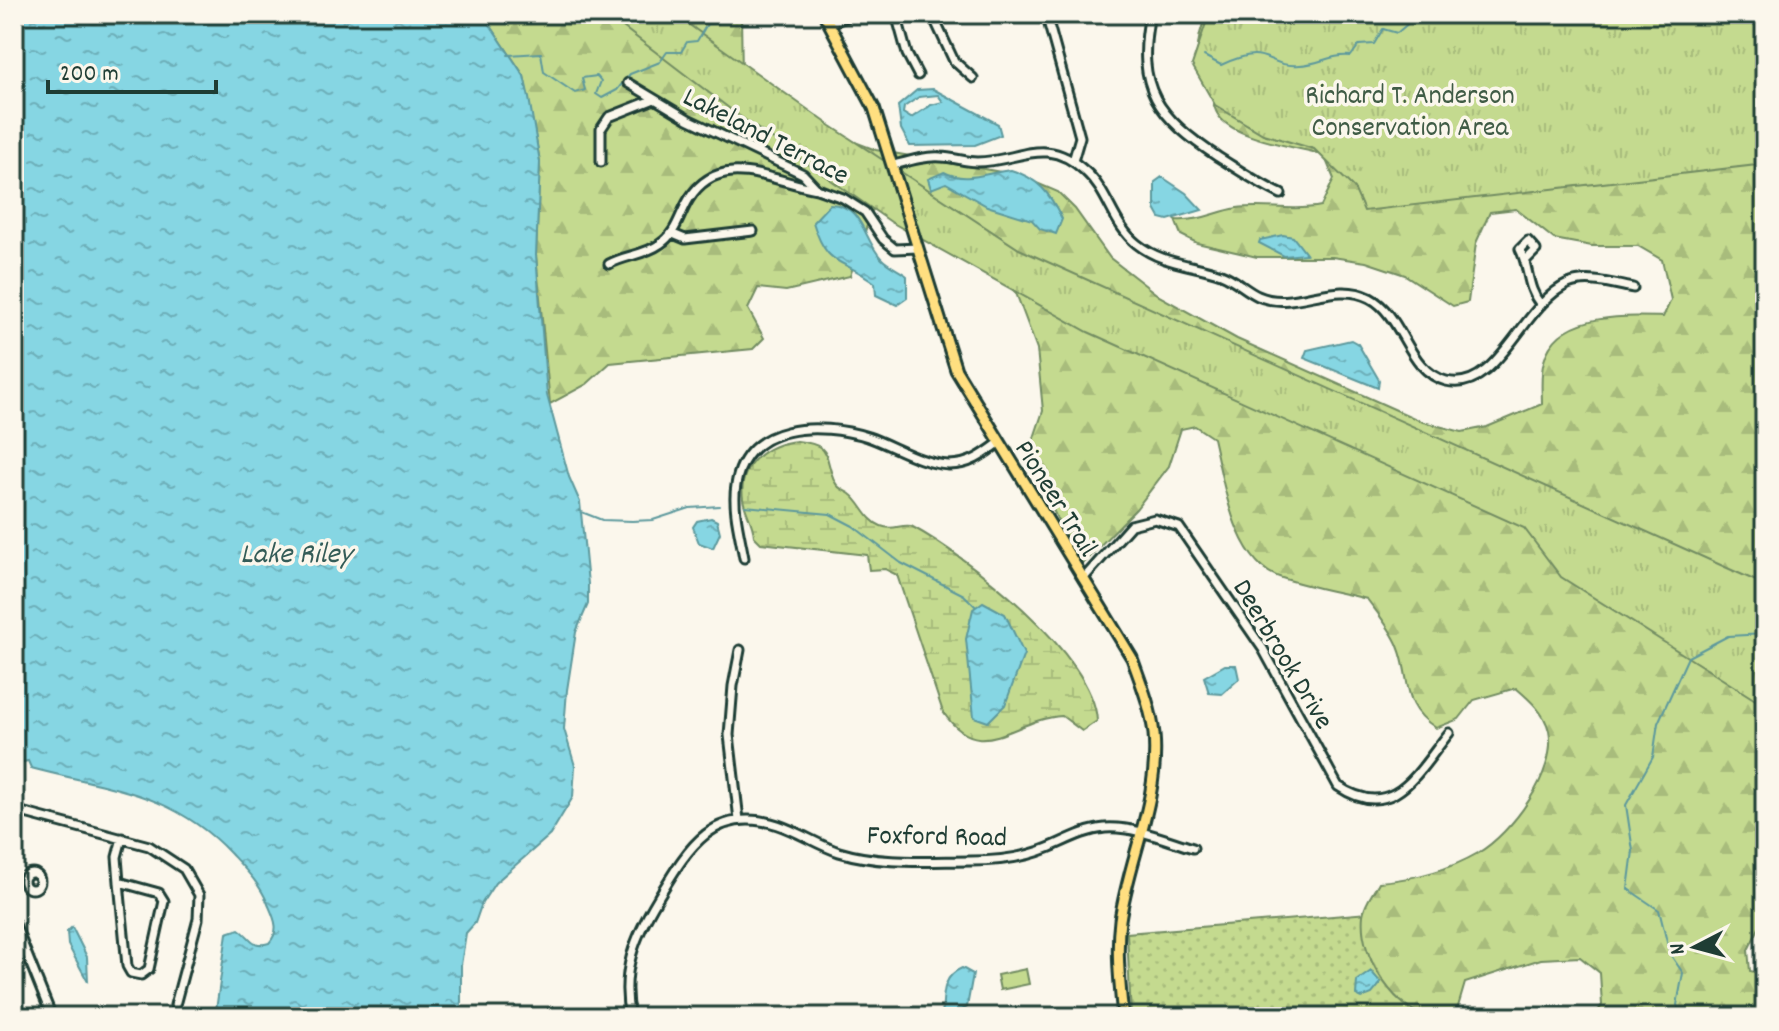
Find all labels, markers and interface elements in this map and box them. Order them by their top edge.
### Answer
scale bar [48,44,216,94]
text: 200 m [60,58,119,92]
park label: Richard T. Anderson Conservation Area [1305,78,1515,150]
street label: Lakeland Terrace [675,79,855,198]
street label: Pioneer Trail [1002,433,1106,566]
water label: Lake Riley [240,535,355,578]
street label: Deerbrook Drive [1220,573,1341,738]
street label: Foxford Road [867,818,1007,860]
north arrow [1655,907,1735,987]
text: N [1663,942,1695,956]

